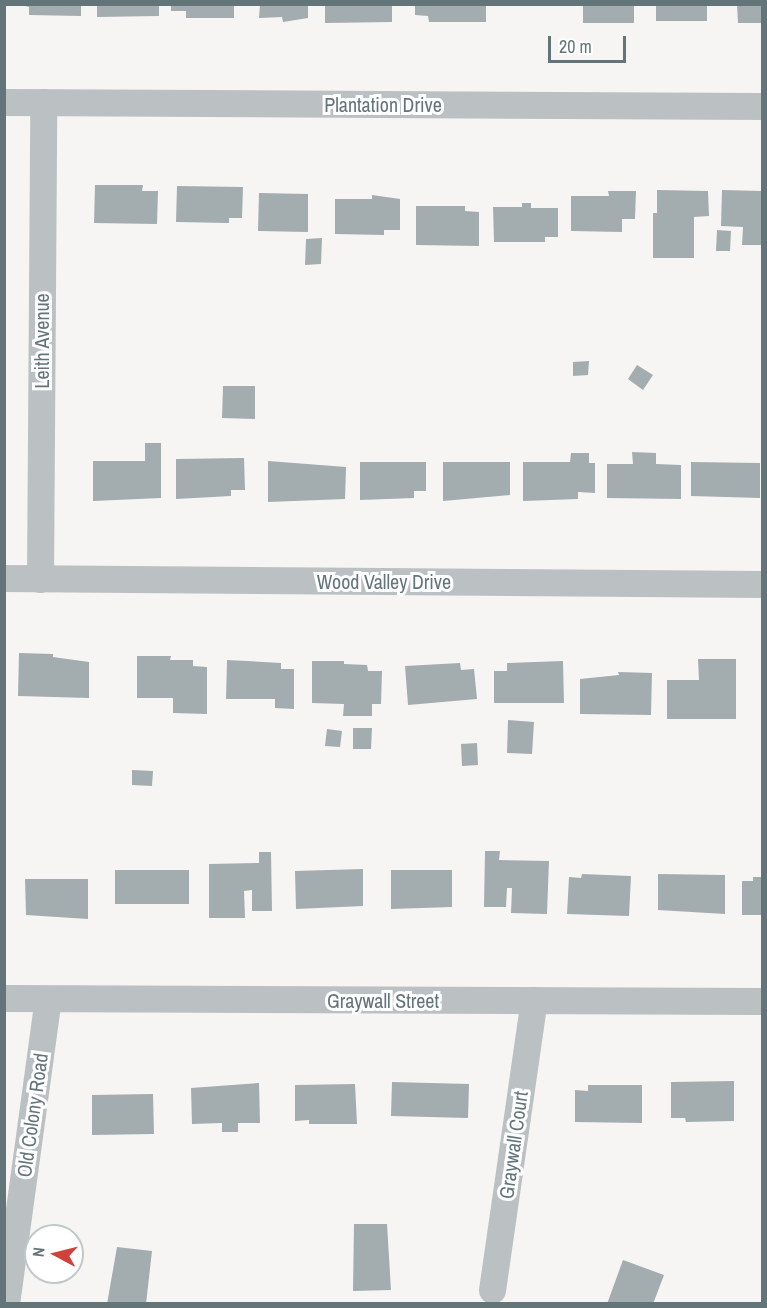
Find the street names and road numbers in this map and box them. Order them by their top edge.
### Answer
street label: Plantation Drive [324,92,442,116]
street label: Leith Avenue [29,293,53,389]
street label: Wood Valley Drive [317,569,451,593]
street label: Graywall Street [327,988,439,1012]
street label: Old Colony Road [11,1051,53,1179]
street label: Graywall Court [494,1090,532,1200]

